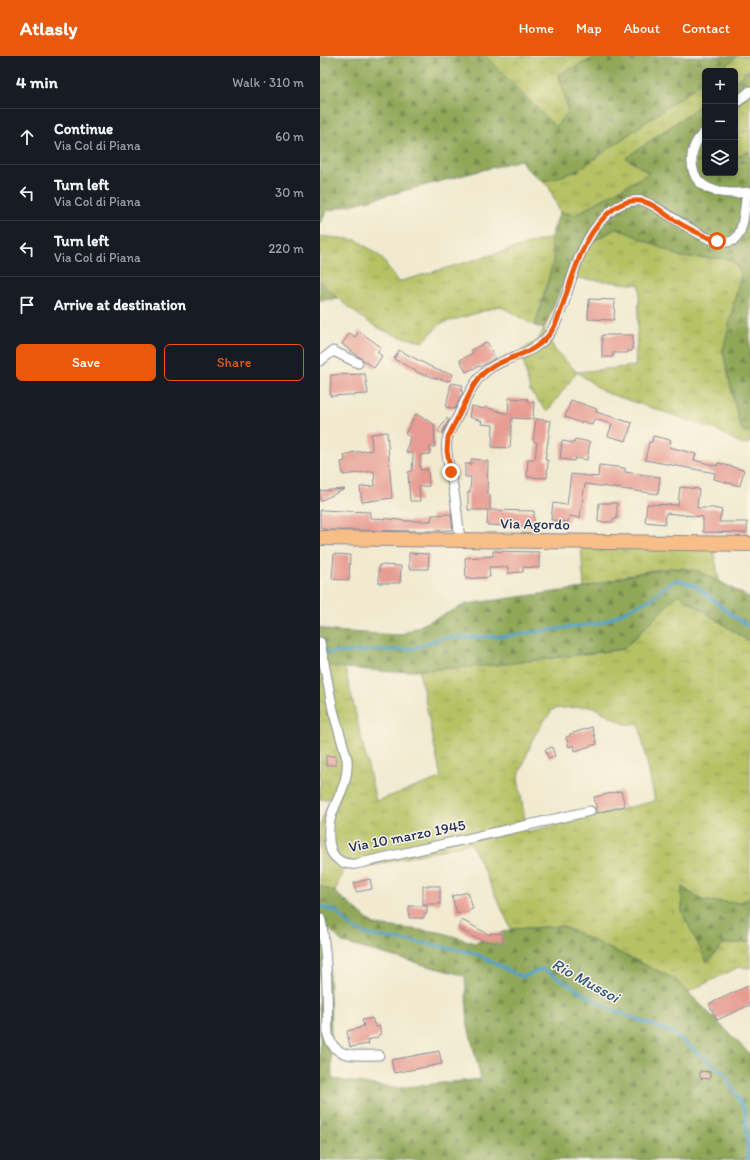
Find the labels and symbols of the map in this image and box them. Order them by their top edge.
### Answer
route start [708,232,726,250]
route end [442,463,460,481]
street label: Via Agordo [500,514,570,534]
street label: Via 10 marzo 1945 [347,816,467,856]
water label: Rio Mussoi [549,954,624,1008]

